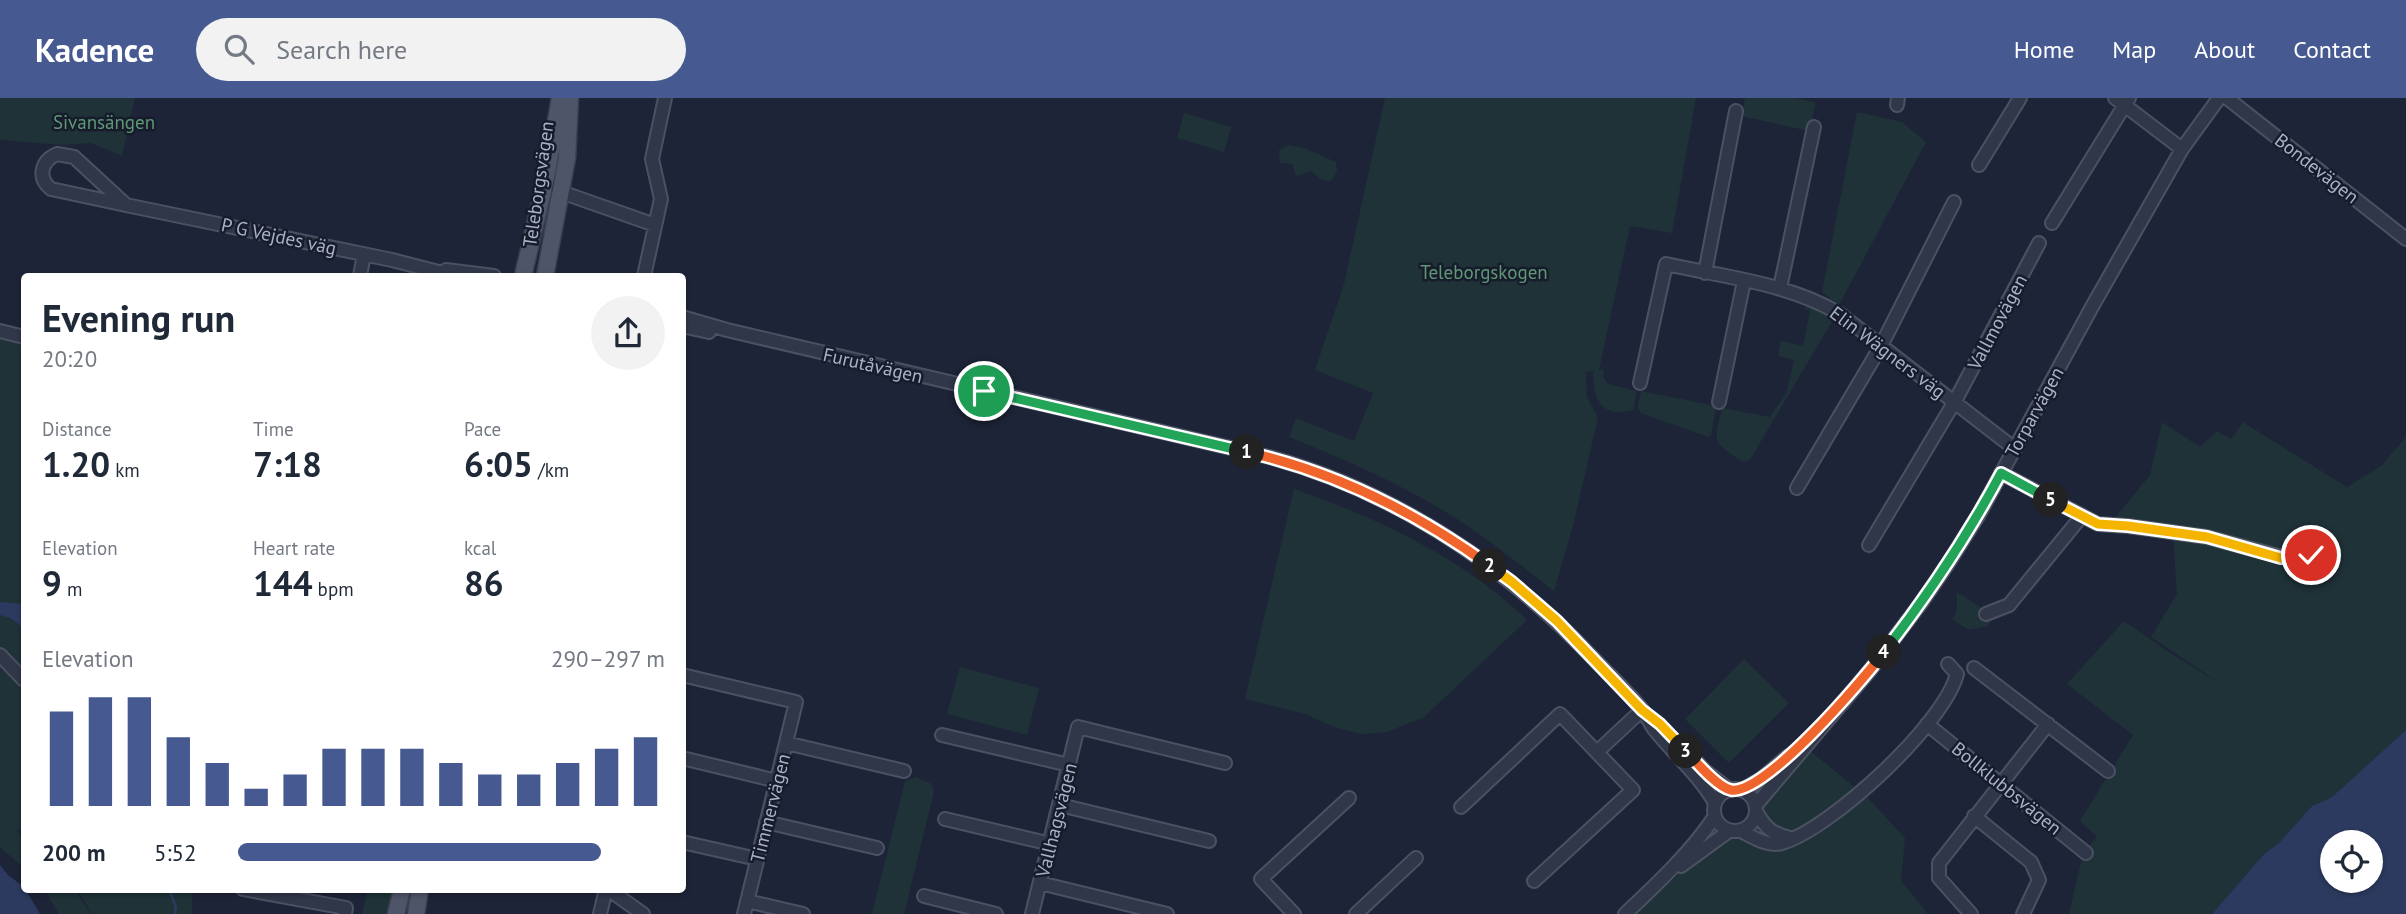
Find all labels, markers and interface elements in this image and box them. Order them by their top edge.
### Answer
search box [196,18,686,81]
text: Kadence [35,28,154,71]
icon: search [220,30,258,68]
text: Search here [276,33,407,66]
text: Home [2014,34,2074,65]
text: Map [2112,34,2156,65]
text: About [2194,34,2255,65]
text: Contact [2293,34,2371,65]
park label: Sivansängen [53,110,155,134]
street label: Teleborgsvägen [517,119,559,249]
street label: Bondevägen [2270,128,2364,208]
street label: P G Vejdes väg [219,212,339,260]
park label: Teleborgskogen [1420,260,1548,284]
street label: Vallmovägen [1961,270,2032,375]
text: Evening run [42,293,235,342]
button: share [591,296,665,370]
street label: Elin Wägners väg [1825,301,1951,403]
street label: Furutåvägen [821,342,925,388]
text: 20:20 [42,344,97,373]
pin [954,361,1014,421]
street label: Torparvägen [1999,363,2069,461]
icon: arrive [965,372,1003,410]
text: Distance [42,417,112,441]
text: Time [253,417,294,441]
text: Pace [464,417,501,441]
pin: 1 [1230,434,1264,470]
text: 1 [1241,439,1252,463]
text: 1.20 [42,441,110,487]
text: 7:18 [253,441,322,487]
text: 6:05 [464,441,533,487]
text: km [110,458,140,482]
text: /km [533,458,569,482]
pin: 5 [2034,482,2068,518]
text: 5 [2045,487,2056,511]
pin [2281,525,2341,585]
text: Elevation [42,536,118,560]
text: Heart rate [253,536,335,560]
text: kcal [464,536,496,560]
icon: check [2292,536,2330,574]
pin: 2 [1472,548,1508,584]
text: 2 [1484,553,1495,577]
text: 9 [42,560,62,606]
text: 144 [253,560,313,606]
text: 86 [464,560,504,606]
text: m [62,577,82,601]
text: bpm [313,577,354,601]
pin: 4 [1867,634,1902,670]
text: 4 [1878,639,1889,663]
text: Elevation [42,644,134,673]
text: 290–297 m [551,644,665,673]
pin: 3 [1668,734,1704,768]
street label: Bollklubbsvägen [1947,736,2067,840]
text: 3 [1680,738,1691,762]
street label: Timmervägen [745,751,795,865]
street label: Vallhagsvägen [1030,760,1082,881]
map controls [2320,830,2383,893]
button: locate [2320,830,2383,893]
text: 200 m [42,838,105,867]
text: 5:52 [154,838,197,867]

